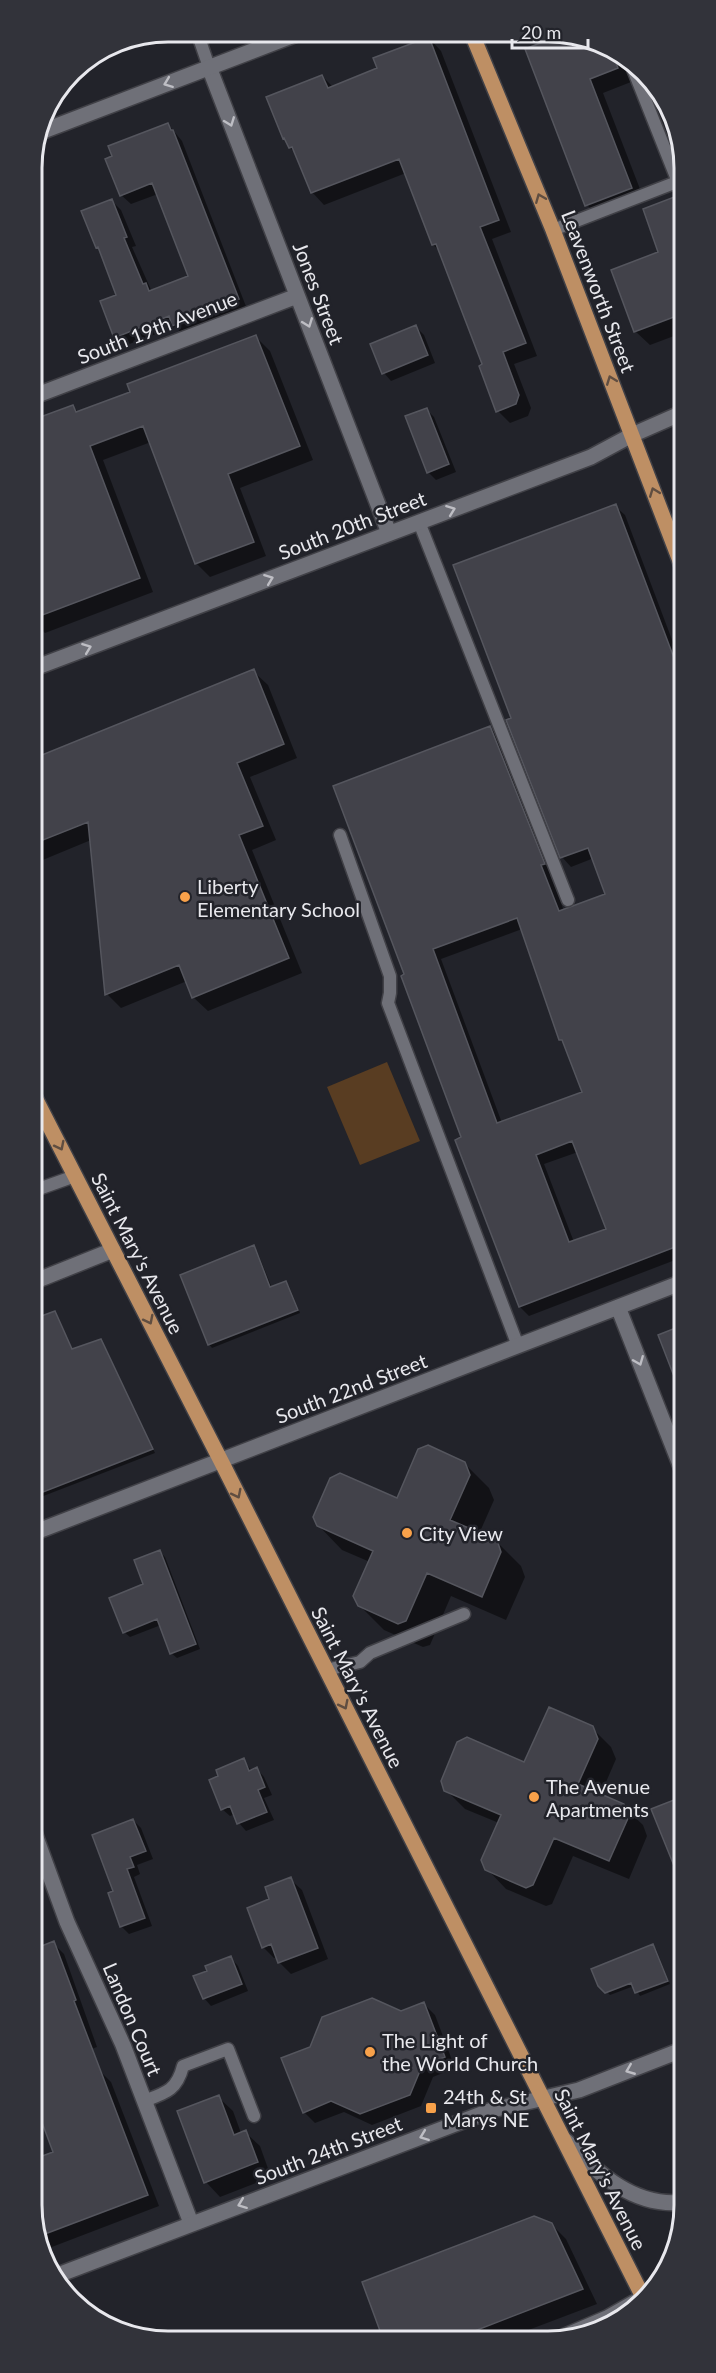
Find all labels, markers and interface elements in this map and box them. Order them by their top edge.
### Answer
scale bar [512,12,588,50]
text: 20 m [521,21,561,43]
one-way arrow [164,76,175,88]
one-way arrow [223,116,235,127]
one-way arrow [535,194,547,205]
street label: Leavenworth Street [557,206,641,376]
street label: Jones Street [289,238,349,348]
street label: South 19th Avenue [74,286,240,368]
one-way arrow [301,317,313,328]
one-way arrow [606,375,618,386]
street label: South 20th Street [275,486,429,564]
one-way arrow [649,487,661,498]
one-way arrow [446,504,456,517]
one-way arrow [263,573,274,586]
one-way arrow [81,643,92,655]
place label: Liberty Elementary School [197,874,360,921]
marker: Liberty Elementary School [178,890,192,904]
one-way arrow [52,1140,64,1151]
street label: Saint Mary's Avenue [87,1168,189,1338]
one-way arrow [141,1314,153,1325]
street label: South 22nd Street [272,1348,430,1428]
one-way arrow [632,1356,645,1366]
one-way arrow [230,1487,242,1498]
place label: City View [419,1521,503,1545]
marker: City View [400,1526,414,1540]
street label: Saint Mary's Avenue [307,1602,409,1772]
one-way arrow [337,1699,348,1710]
place label: The Avenue Apartments [546,1774,650,1821]
marker: The Avenue Apartments [527,1790,541,1804]
street label: Landon Court [98,1959,168,2079]
place label: The Light of the World Church [382,2028,538,2075]
marker: The Light of the World Church [363,2045,377,2059]
one-way arrow [625,2063,636,2075]
place label: 24th & St Marys NE [443,2084,529,2131]
street label: Saint Mary's Avenue [550,2084,652,2254]
marker: 24th & St Marys NE [424,2101,438,2115]
street label: South 24th Street [251,2111,405,2189]
one-way arrow [420,2128,430,2141]
one-way arrow [237,2197,248,2210]

